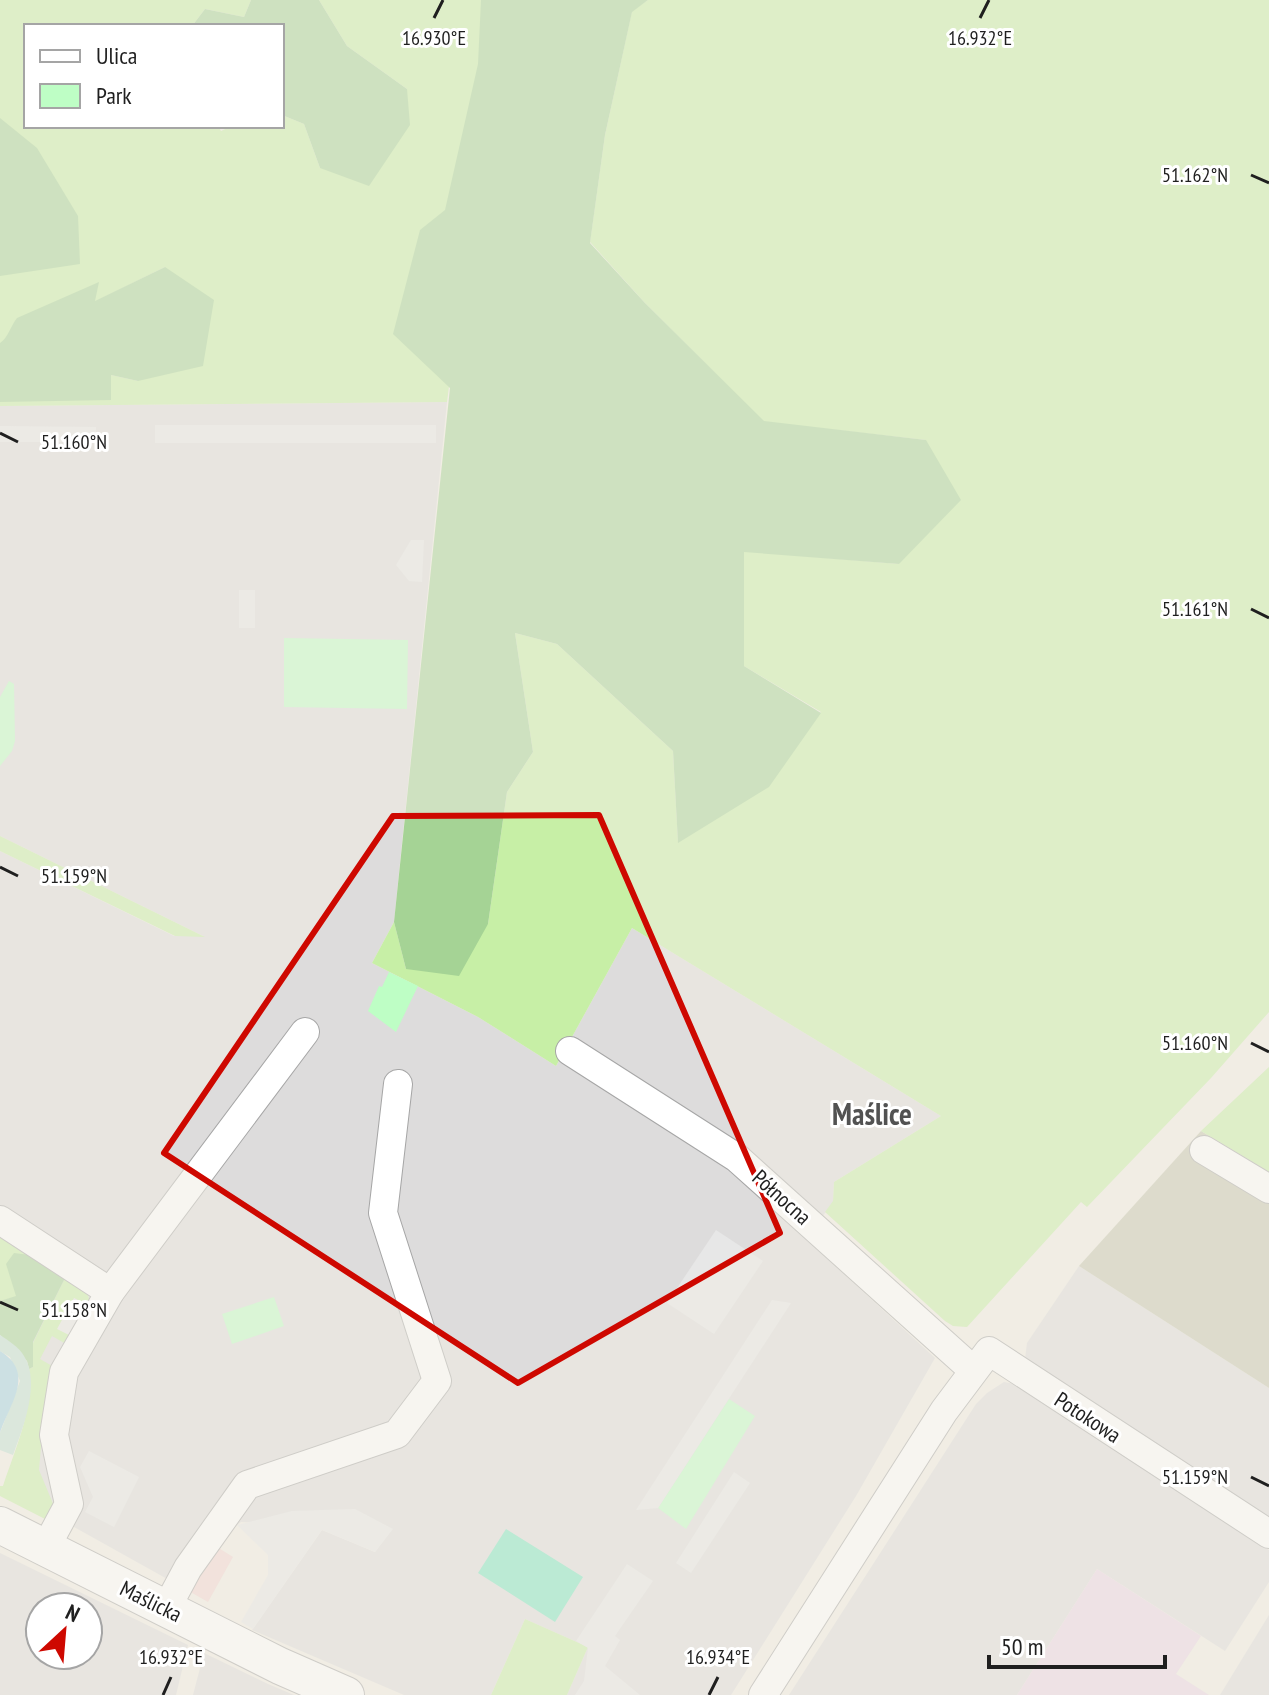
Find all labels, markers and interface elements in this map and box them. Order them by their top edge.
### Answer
legend [24,24,284,128]
text: 16.930°E [402,25,466,51]
text: 16.932°E [948,25,1012,51]
text: Ulica [96,40,137,71]
text: Park [96,80,132,111]
text: 51.162°N [1162,162,1228,188]
text: 51.160°N [41,429,107,455]
text: 51.161°N [1162,596,1228,622]
text: 51.159°N [41,863,107,889]
text: 51.160°N [1162,1030,1228,1056]
district label: Maślice [832,1094,912,1133]
street label: Północna [747,1163,817,1231]
text: 51.158°N [41,1297,107,1323]
street label: Potokowa [1050,1385,1126,1449]
text: 51.159°N [1162,1464,1228,1490]
street label: Maślicka [116,1574,186,1628]
north arrow [24,1591,104,1671]
text: N [61,1598,84,1628]
scale bar [989,1619,1165,1669]
text: 50 m [1001,1631,1043,1662]
text: 16.932°E [139,1644,203,1670]
text: 16.934°E [686,1644,750,1670]

